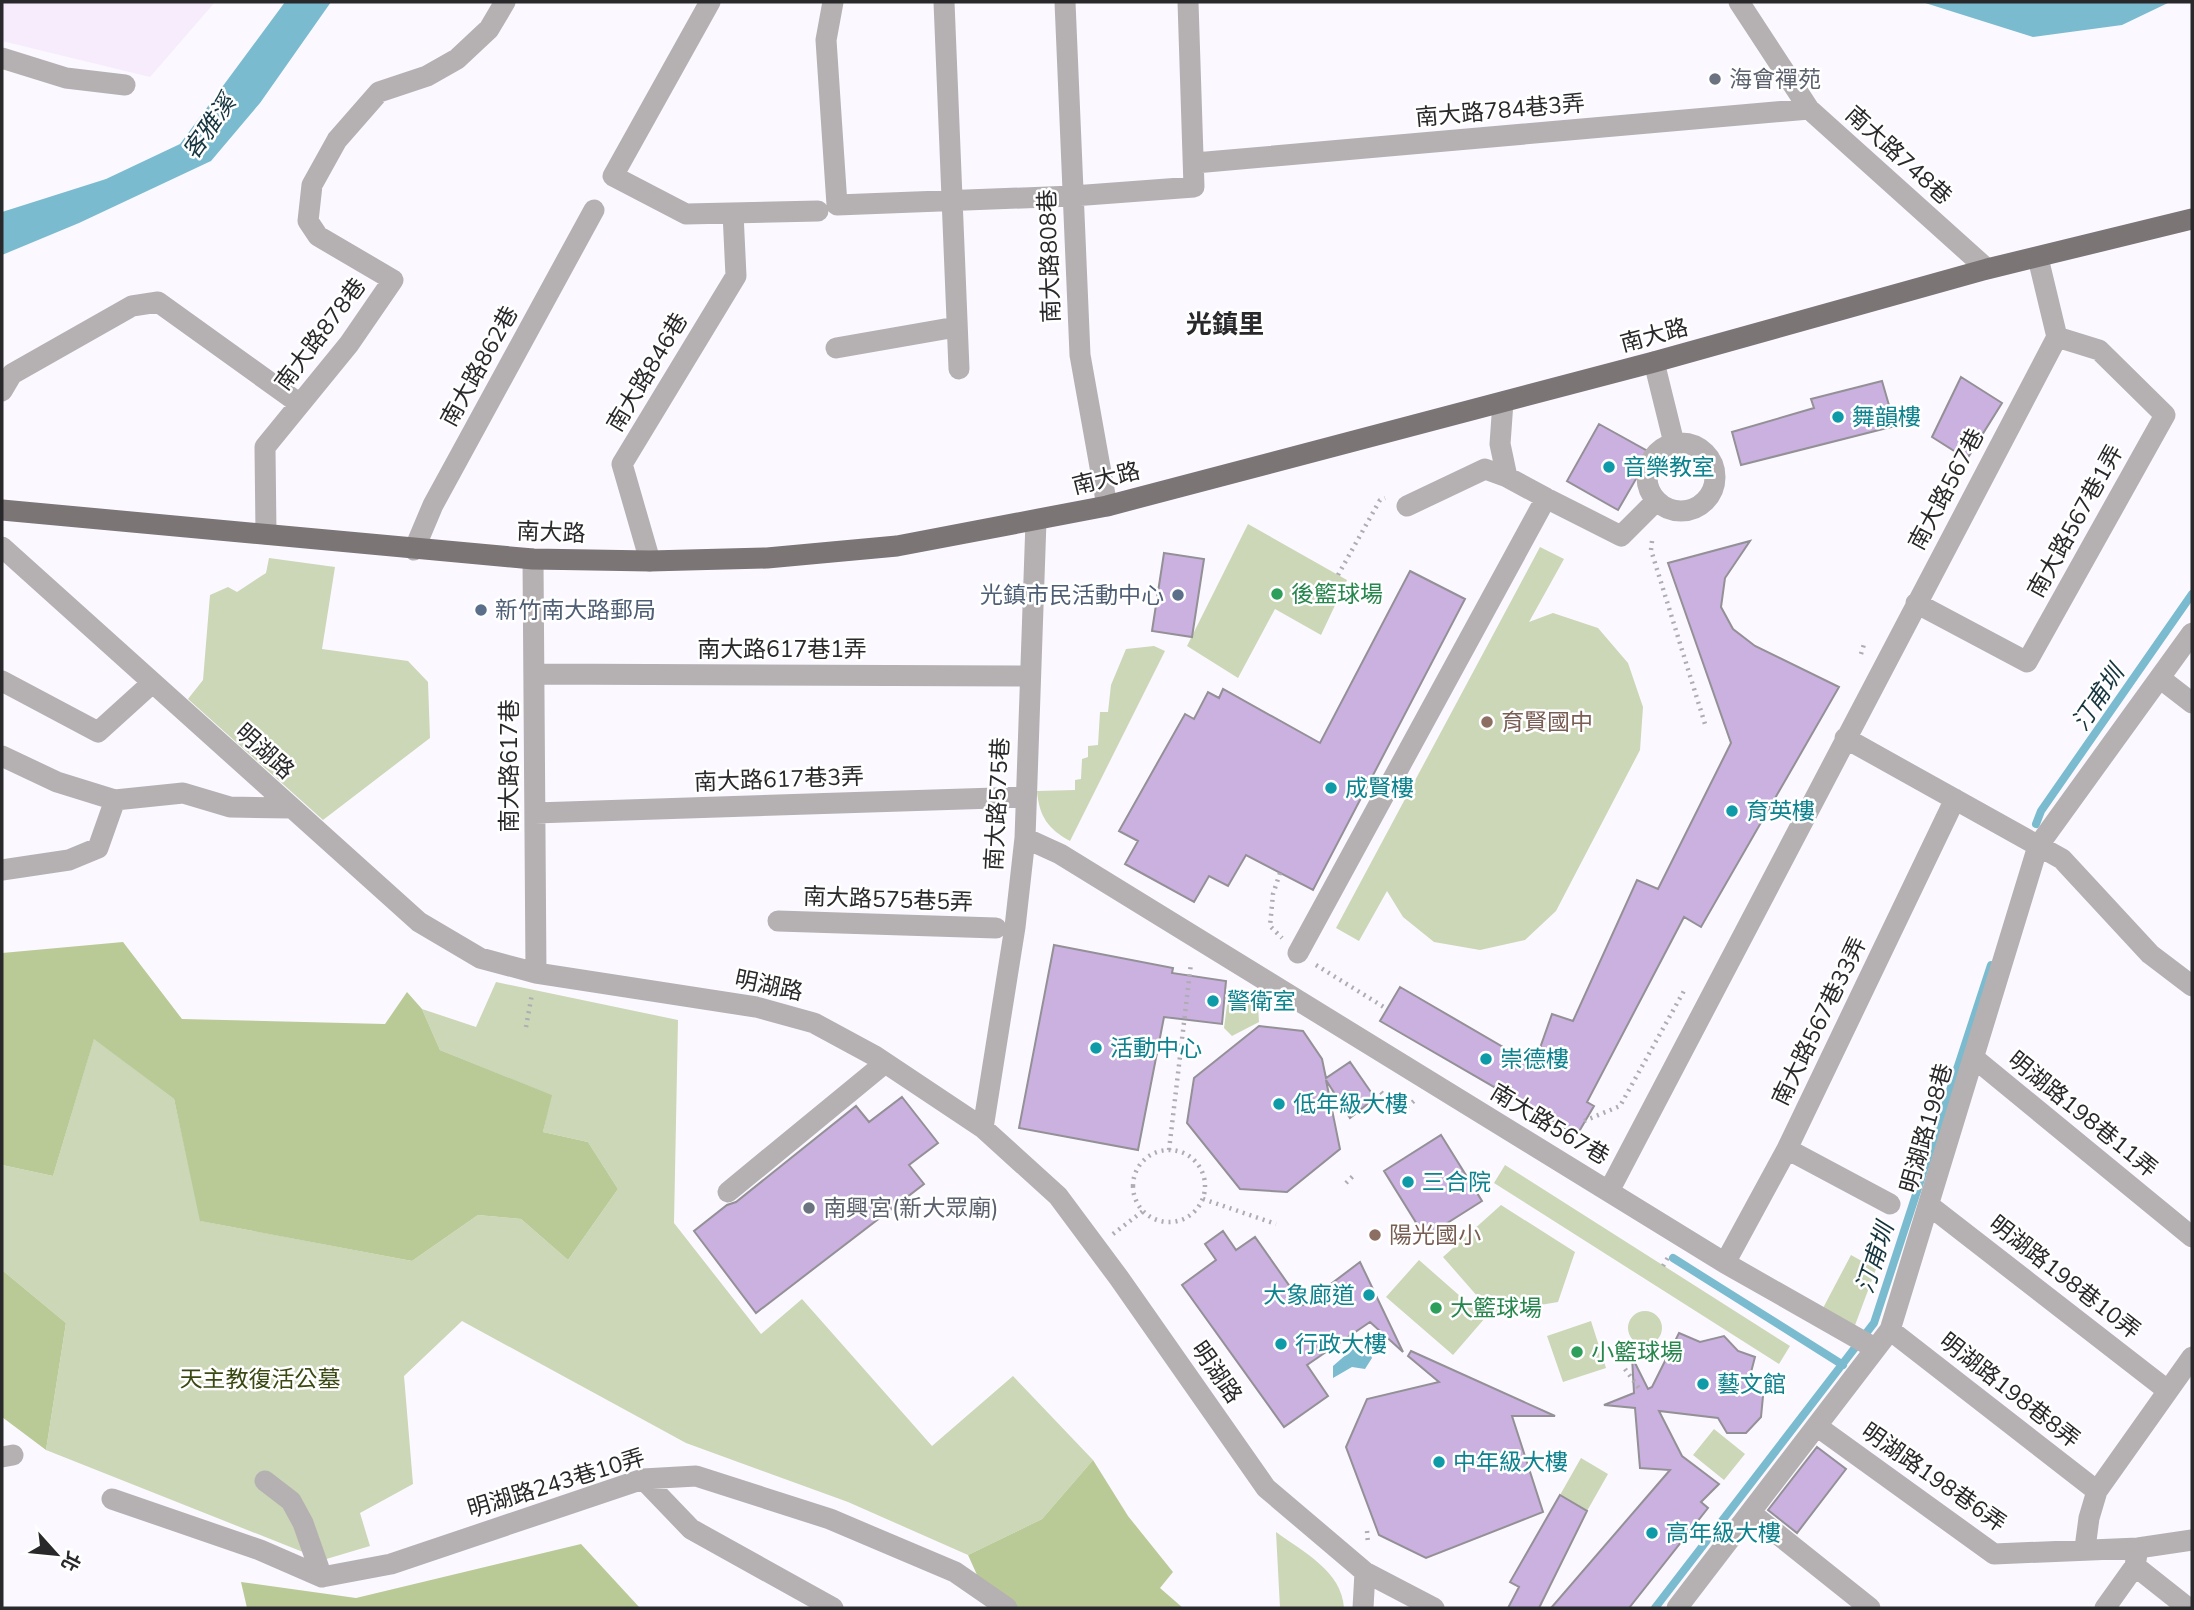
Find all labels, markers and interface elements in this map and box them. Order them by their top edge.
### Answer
place label: 海會禪苑 [1729,64,1821,95]
marker: 海會禪苑 [1707,71,1723,87]
water label: 客雅溪 [175,86,244,166]
street label: 南大路784巷3弄 [1414,88,1586,133]
street label: 南大路748巷 [1839,99,1959,212]
street label: 南大路808巷 [1032,189,1067,323]
street label: 南大路878巷 [268,272,373,397]
street label: 南大路862巷 [434,300,525,432]
street label: 南大路846巷 [600,307,695,437]
district label: 光鎮里 [1186,307,1264,342]
street label: 南大路 [1617,312,1691,359]
place label: 舞韻樓 [1852,402,1921,433]
marker: 舞韻樓 [1830,409,1846,425]
street label: 南大路567巷 [1901,423,1991,555]
street label: 南大路567巷1弄 [2021,439,2130,603]
place label: 音樂教室 [1623,452,1715,483]
street label: 南大路 [1069,455,1143,502]
marker: 音樂教室 [1601,459,1617,475]
street label: 南大路 [516,516,586,549]
place label: 後籃球場 [1291,579,1383,610]
place label: 光鎮市民活動中心 [980,580,1164,611]
marker: 後籃球場 [1269,586,1285,602]
marker: 光鎮市民活動中心 [1170,587,1186,603]
place label: 新竹南大路郵局 [495,595,656,626]
marker: 新竹南大路郵局 [473,602,489,618]
street label: 南大路617巷1弄 [697,634,867,665]
water label: 汀甫圳 [2065,657,2133,737]
street label: 南大路617巷 [494,699,525,833]
place label: 育賢國中 [1501,707,1593,738]
marker: 育賢國中 [1479,714,1495,730]
street label: 明湖路 [229,717,301,786]
street label: 南大路575巷 [979,737,1016,871]
street label: 南大路617巷3弄 [693,761,865,798]
place label: 成賢樓 [1345,773,1414,804]
marker: 成賢樓 [1323,780,1339,796]
place label: 育英樓 [1746,796,1815,827]
marker: 育英樓 [1724,803,1740,819]
street label: 南大路575巷5弄 [802,881,974,918]
street label: 南大路567巷33弄 [1765,932,1874,1111]
street label: 明湖路 [732,963,806,1008]
place label: 警衛室 [1227,986,1296,1017]
marker: 警衛室 [1205,993,1221,1009]
place label: 活動中心 [1110,1033,1202,1064]
marker: 活動中心 [1088,1040,1104,1056]
place label: 崇德樓 [1500,1044,1569,1075]
street label: 明湖路198巷11弄 [2001,1044,2164,1184]
marker: 崇德樓 [1478,1051,1494,1067]
street label: 明湖路198巷 [1893,1060,1960,1197]
street label: 南大路567巷 [1485,1077,1615,1172]
place label: 低年級大樓 [1293,1089,1408,1120]
marker: 低年級大樓 [1271,1096,1287,1112]
place label: 三合院 [1422,1167,1491,1198]
marker: 三合院 [1400,1174,1416,1190]
place label: 南興宮(新大眾廟) [823,1193,999,1224]
marker: 南興宮(新大眾廟) [801,1200,817,1216]
street label: 明湖路198巷10弄 [1983,1209,2147,1346]
water label: 汀甫圳 [1849,1216,1902,1297]
place label: 陽光國小 [1389,1220,1481,1251]
marker: 陽光國小 [1367,1227,1383,1243]
place label: 大象廊道 [1263,1280,1355,1311]
marker: 大象廊道 [1361,1287,1377,1303]
place label: 大籃球場 [1450,1293,1542,1324]
marker: 大籃球場 [1428,1300,1444,1316]
street label: 明湖路198巷8弄 [1933,1326,2086,1455]
place label: 行政大樓 [1295,1329,1387,1360]
street label: 明湖路 [1184,1335,1249,1409]
marker: 行政大樓 [1273,1336,1289,1352]
place label: 小籃球場 [1591,1337,1683,1368]
marker: 小籃球場 [1569,1344,1585,1360]
park label: 天主教復活公墓 [180,1364,341,1395]
place label: 藝文館 [1717,1369,1786,1400]
marker: 藝文館 [1695,1376,1711,1392]
street label: 明湖路198巷6弄 [1855,1416,2012,1539]
street label: 明湖路243巷10弄 [464,1442,649,1525]
place label: 中年級大樓 [1453,1447,1568,1478]
marker: 中年級大樓 [1431,1454,1447,1470]
place label: 高年級大樓 [1666,1518,1781,1549]
north arrow [21,1519,91,1589]
marker: 高年級大樓 [1644,1525,1660,1541]
text: 北 [54,1547,86,1576]

